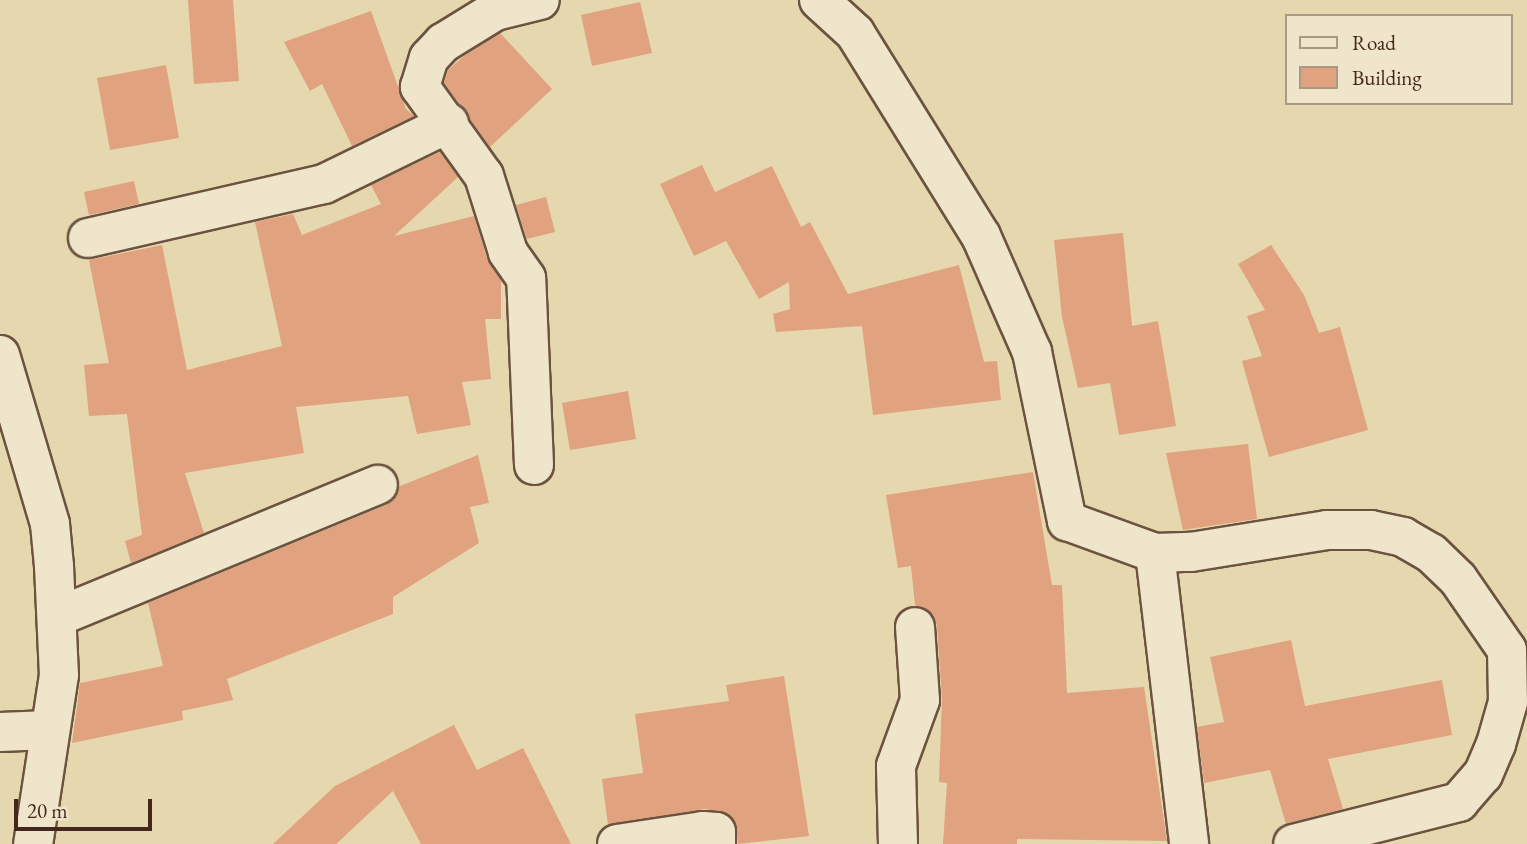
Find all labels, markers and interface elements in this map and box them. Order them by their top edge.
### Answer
legend [1286,14,1513,105]
text: Road [1352,29,1396,56]
text: Building [1352,64,1422,91]
scale bar [18,784,156,828]
text: 20 m [27,797,68,824]

